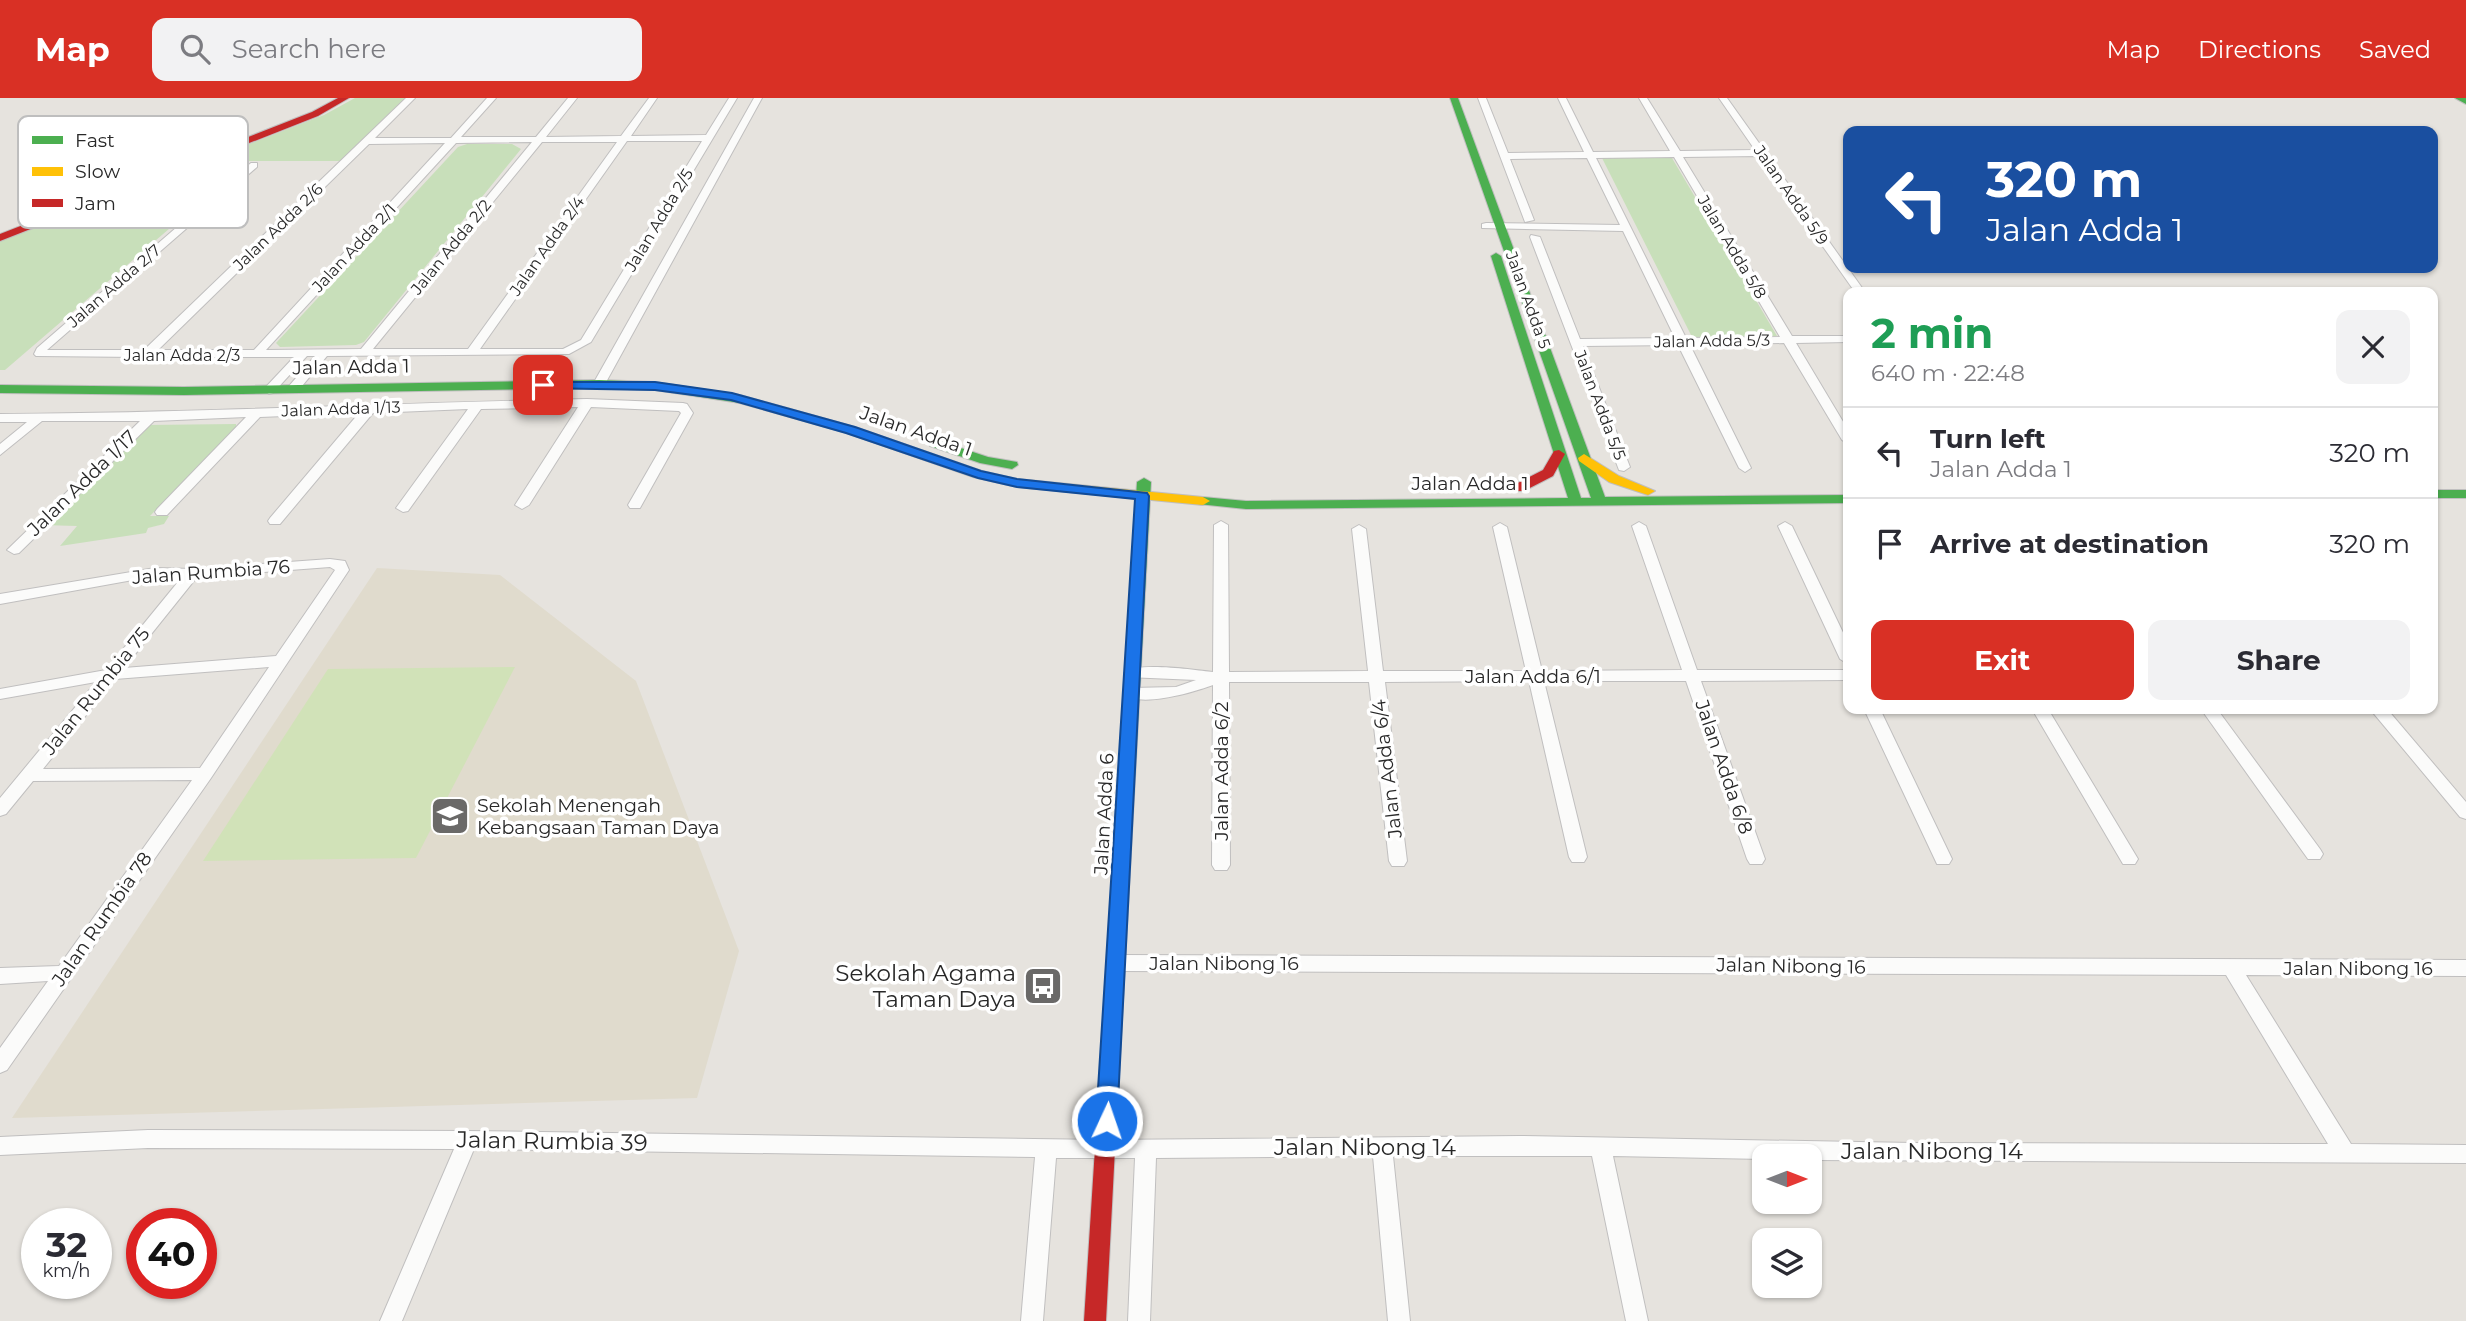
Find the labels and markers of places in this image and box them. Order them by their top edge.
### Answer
pin [513,355,573,415]
place label: Sekolah Menengah Kebangsaan Taman Daya [477,794,719,839]
school or university icon: Sekolah Menengah Kebangsaan Taman Daya [429,795,471,837]
place label: Sekolah Agama Taman Daya [835,959,1016,1013]
bus stop icon: Sekolah Agama Taman Daya [1022,965,1064,1007]

